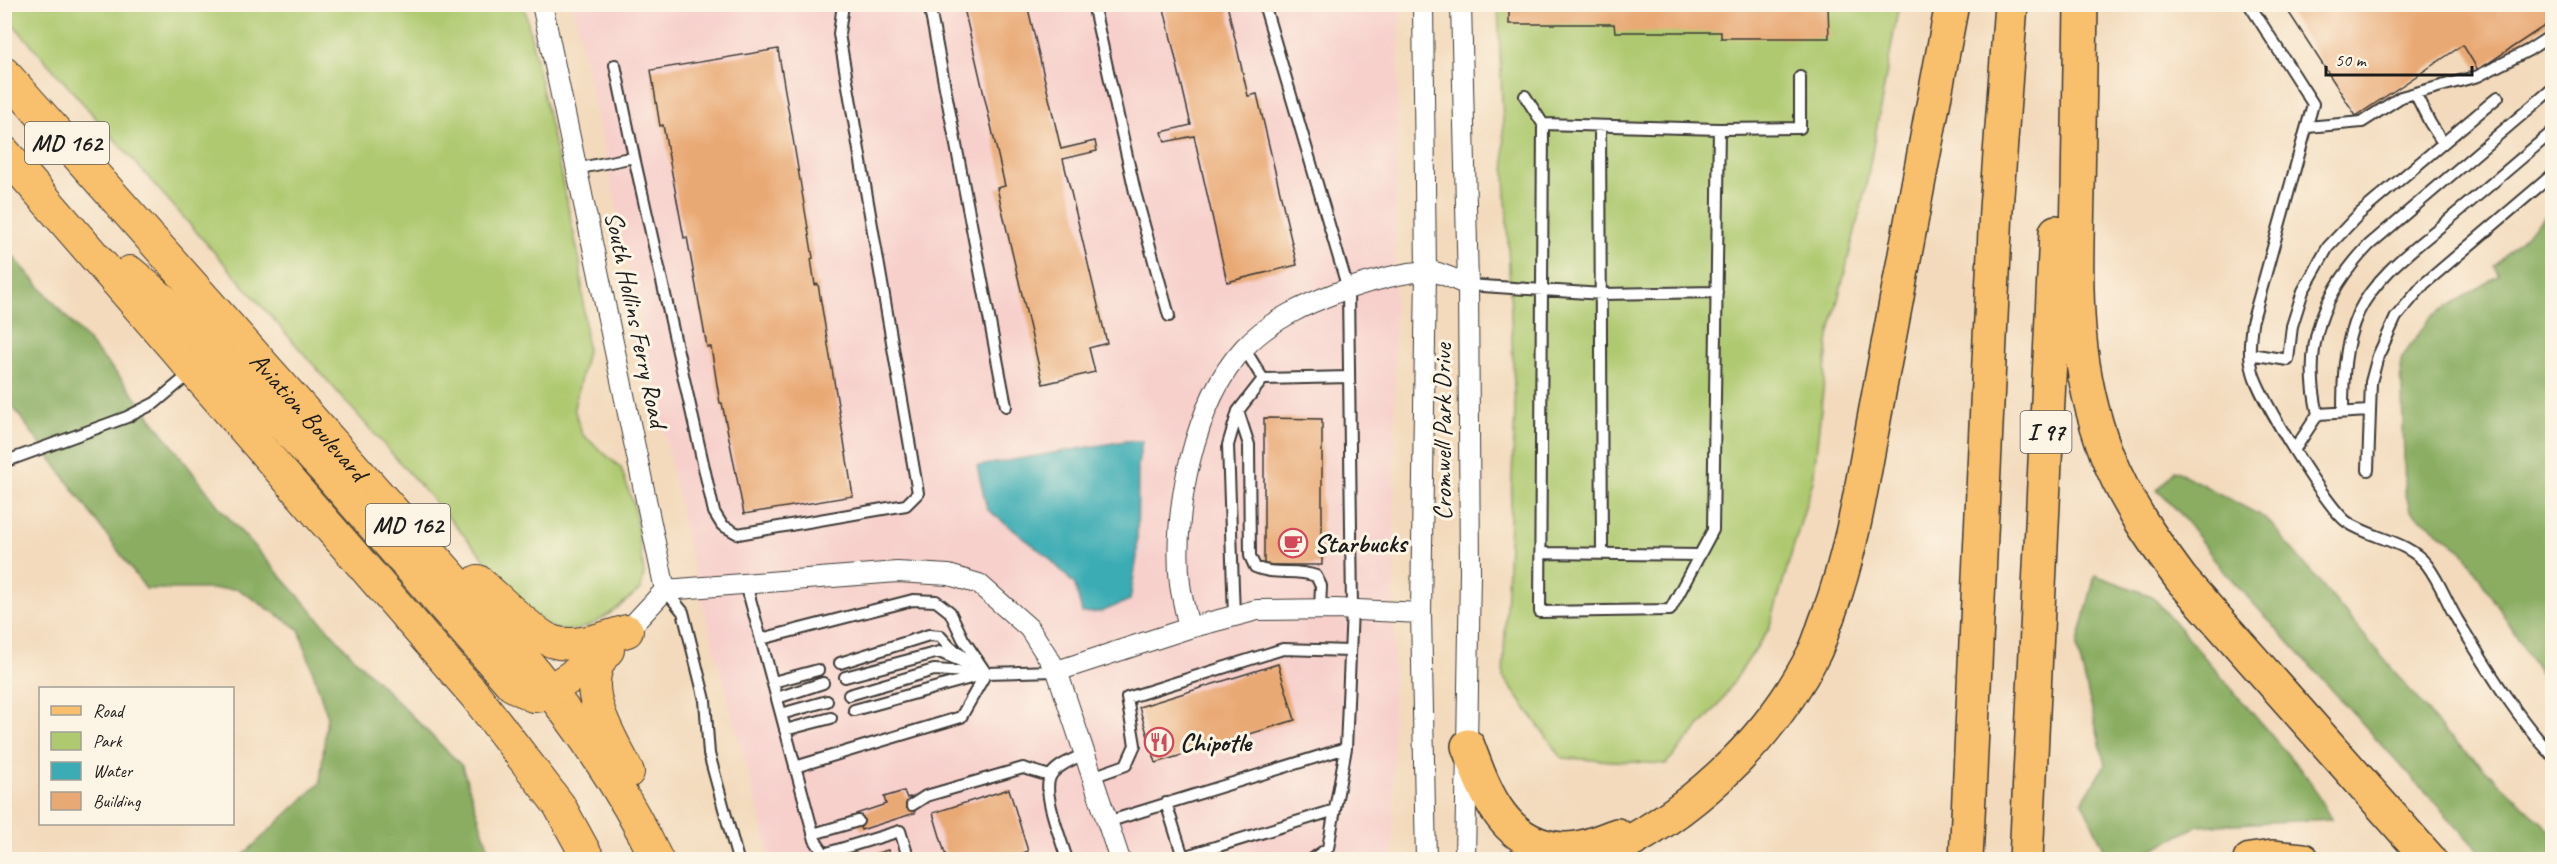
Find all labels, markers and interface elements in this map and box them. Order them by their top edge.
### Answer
scale bar [2326,39,2472,77]
text: 50 m [2335,49,2368,71]
road number: MD 162 [25,122,109,164]
street label: South Hollins Ferry Road [597,208,676,434]
street label: Cromwell Park Drive [1426,342,1459,520]
street label: Aviation Boulevard [243,345,377,490]
road number: I 97 [2020,411,2072,453]
road number: MD 162 [366,504,450,546]
cafe icon: Starbucks [1277,527,1309,559]
place label: Starbucks [1314,527,1409,560]
legend [39,687,234,825]
text: Road [93,700,126,722]
restaurant icon: Chipotle [1143,726,1175,758]
place label: Chipotle [1180,726,1253,759]
text: Park [93,730,123,752]
text: Water [93,760,134,782]
text: Building [93,790,142,812]

